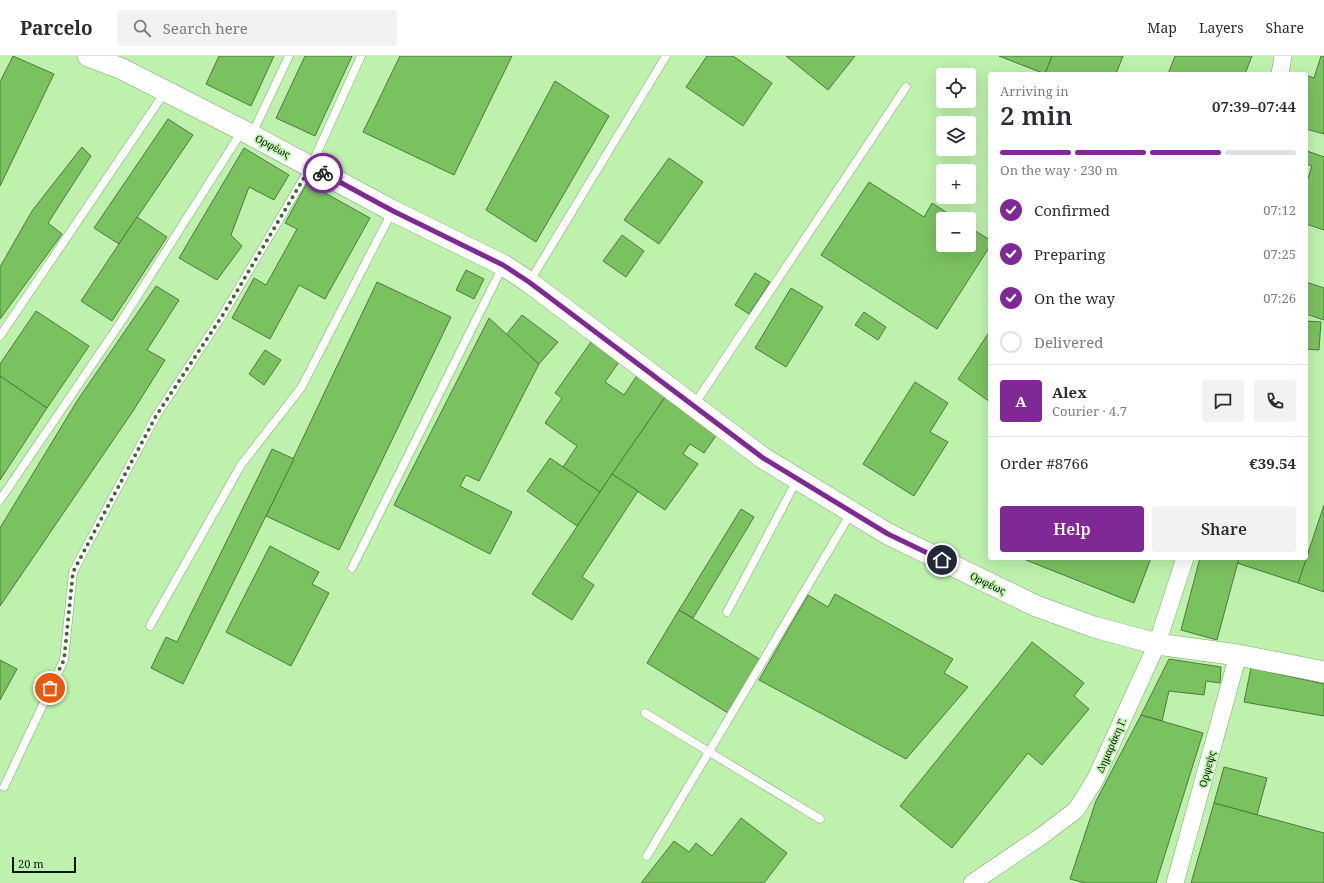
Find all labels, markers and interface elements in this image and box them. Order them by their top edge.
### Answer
search box [117,10,397,46]
text: Parcelo [20,15,93,41]
icon: search [131,17,153,39]
text: Search here [163,18,248,38]
text: Map [1147,18,1177,37]
text: Layers [1199,18,1244,37]
text: Share [1266,18,1304,37]
map controls [936,68,976,252]
button: locate [936,68,976,108]
text: Arriving in [1000,82,1069,100]
text: 07:39–07:44 [1212,96,1296,116]
text: 2 min [1000,97,1073,133]
button: layers [936,116,976,156]
street label: Ορφέως [253,131,293,161]
courier [303,153,343,193]
text: On the way · 230 m [1000,161,1118,179]
icon: bike [312,162,334,184]
button: + [936,164,976,204]
icon: check [1000,199,1022,221]
text: Confirmed [1034,200,1110,220]
text: 07:12 [1263,201,1296,219]
button: − [936,212,976,252]
icon: check [1000,243,1022,265]
text: Preparing [1034,244,1105,264]
text: 07:25 [1263,245,1296,263]
icon: check [1000,287,1022,309]
text: On the way [1034,288,1115,308]
text: 07:26 [1263,289,1296,307]
text: Delivered [1034,332,1103,352]
button: chat [1202,380,1244,422]
button: phone [1254,380,1296,422]
text: Alex [1052,382,1087,402]
text: A [1015,391,1027,411]
text: Courier · 4.7 [1052,402,1127,420]
text: Order #8766 [1000,453,1088,473]
text: €39.54 [1249,453,1296,473]
button: Help [1000,506,1144,552]
button: Share [1152,506,1296,552]
pin [925,543,959,577]
icon: home [931,549,953,571]
street label: Ορφέως [968,568,1008,598]
pin [33,671,67,705]
icon: bag [39,677,61,699]
street label: Δημαράκη Γ. [1093,716,1129,774]
street label: Ορφεψς [1195,749,1219,789]
scale bar [12,855,76,874]
text: 20 m [18,856,44,871]

